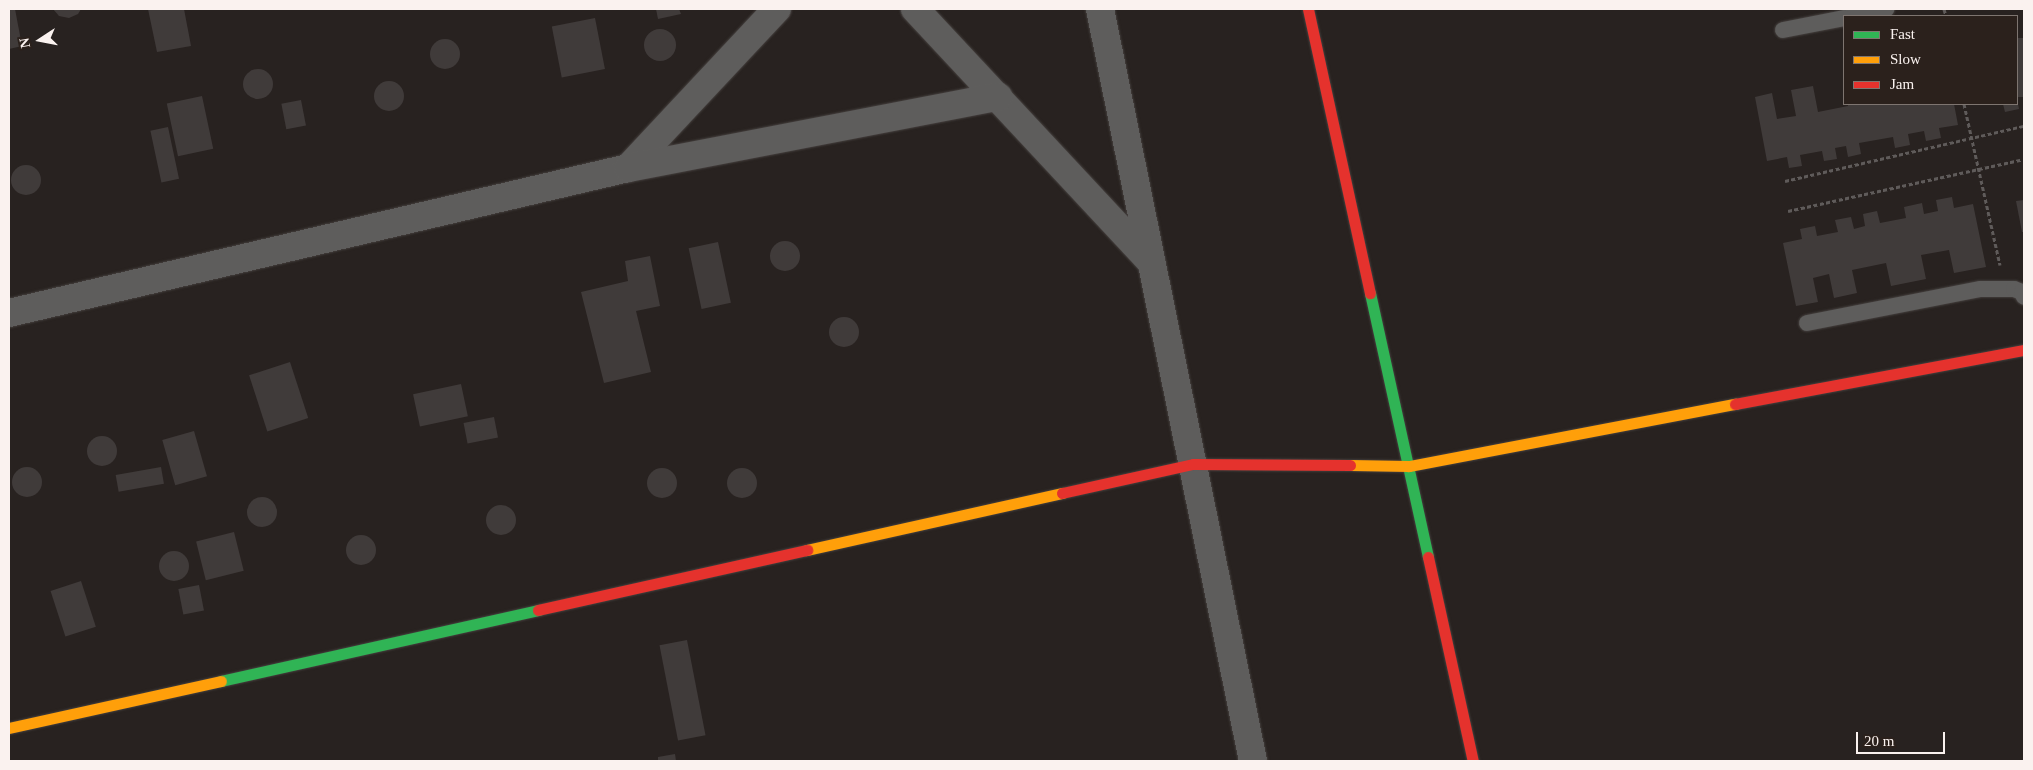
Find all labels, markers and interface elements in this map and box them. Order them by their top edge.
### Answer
north arrow [15,15,65,65]
legend [1843,15,2018,105]
text: Fast [1890,26,1915,42]
text: N [16,37,33,49]
text: Slow [1890,51,1921,67]
text: Jam [1890,76,1914,92]
scale bar [1858,722,1947,754]
text: 20 m [1864,733,1894,749]

